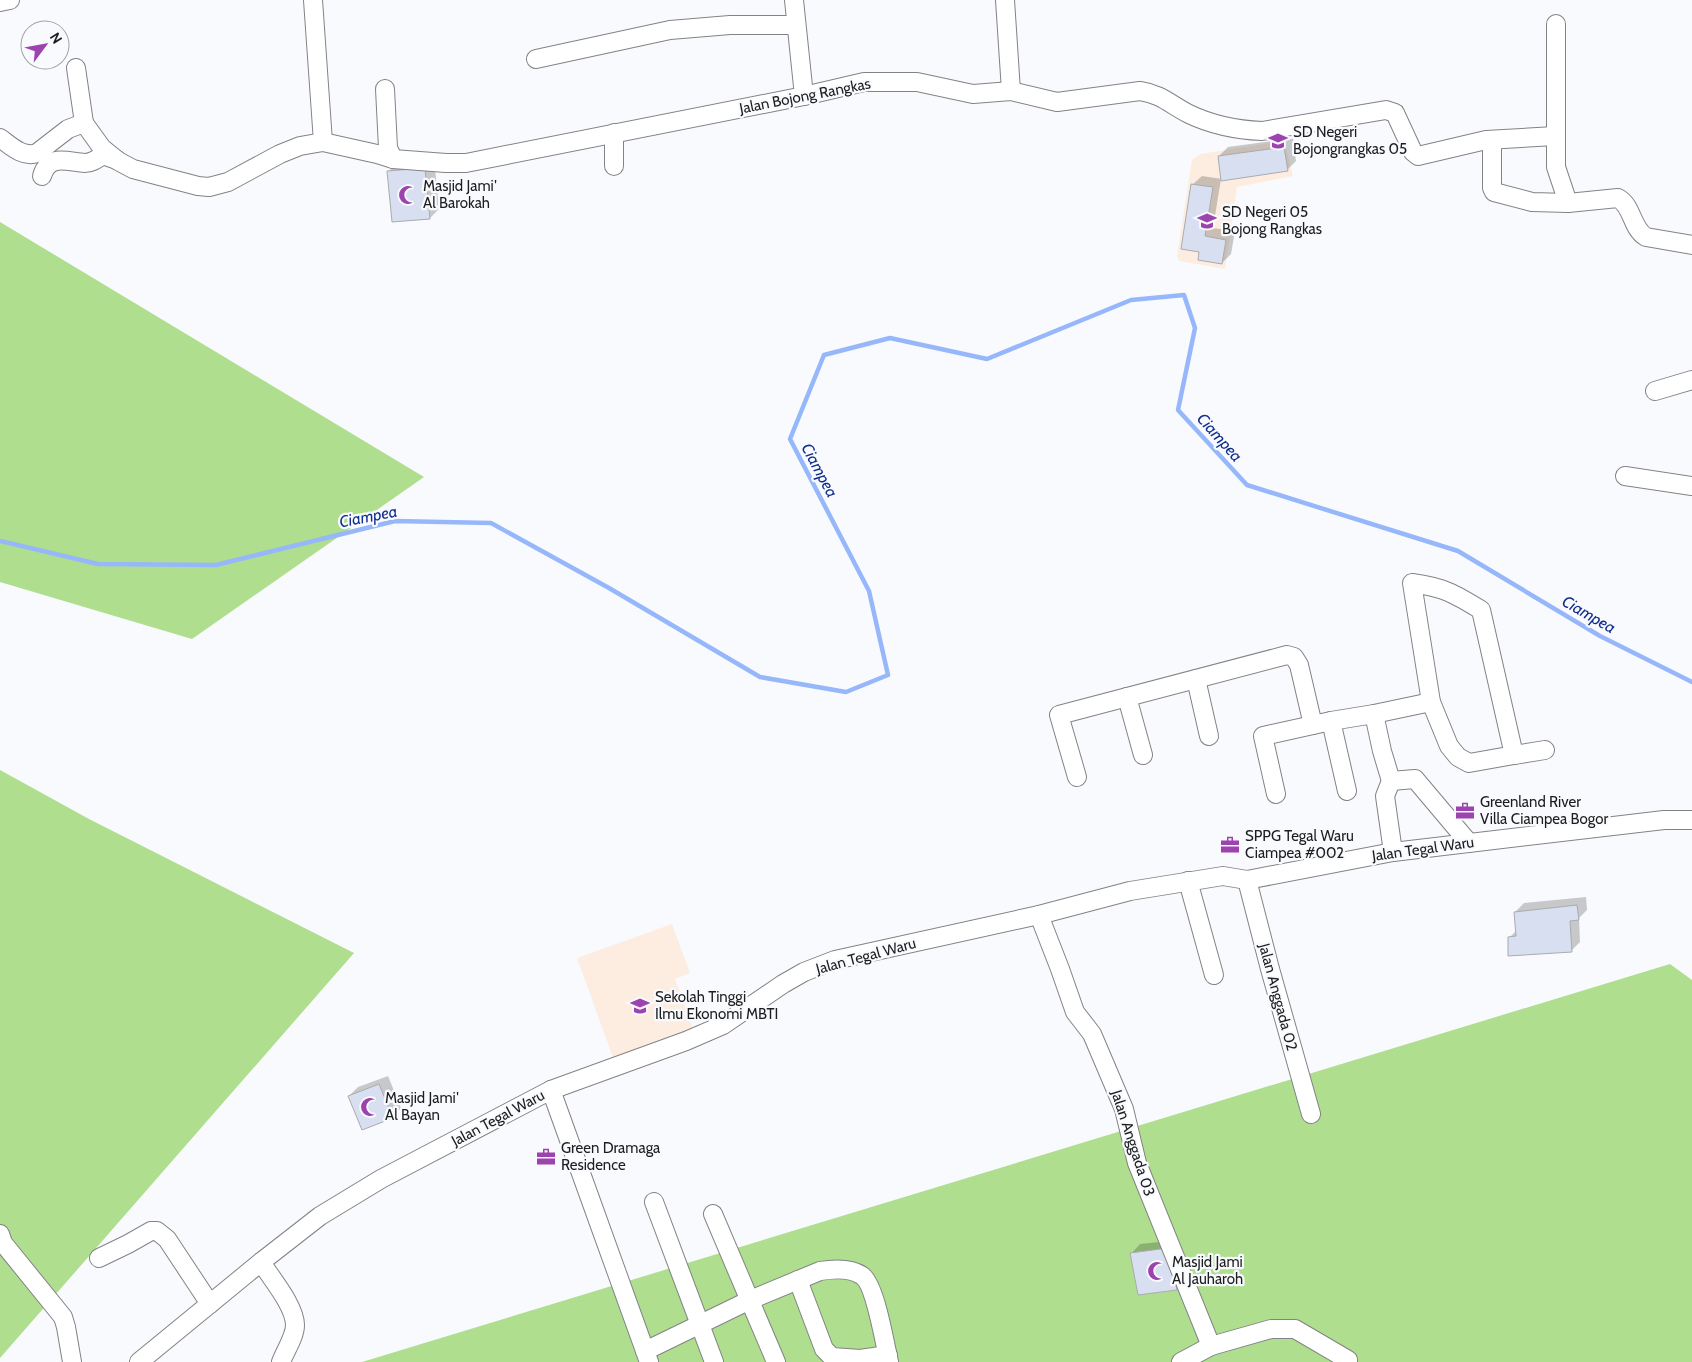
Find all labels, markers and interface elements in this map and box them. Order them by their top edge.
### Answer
north arrow [20,20,70,70]
text: N [46,29,66,47]
street label: Jalan Bojong Rangkas [737,74,872,118]
place label: SD Negeri Bojongrangkas 05 [1293,123,1407,158]
school or university icon: SD Negeri Bojongrangkas 05 [1267,130,1289,152]
place label: Masjid Jami' Al Barokah [423,177,497,212]
mosque icon: Masjid Jami' Al Barokah [397,184,419,206]
place label: SD Negeri 05 Bojong Rangkas [1222,203,1322,238]
school or university icon: SD Negeri 05 Bojong Rangkas [1196,210,1218,232]
water label: Ciampea [1193,409,1246,465]
water label: Ciampea [797,440,842,501]
water label: Ciampea [338,502,399,531]
water label: Ciampea [1559,592,1619,637]
place label: Greenland River Villa Ciampea Bogor [1480,793,1608,828]
office icon: Greenland River Villa Ciampea Bogor [1454,800,1476,822]
place label: SPPG Tegal Waru Ciampea #002 [1245,827,1354,862]
street label: Jalan Tegal Waru [1370,833,1475,865]
office icon: SPPG Tegal Waru Ciampea #002 [1219,834,1241,856]
street label: Jalan Tegal Waru [813,934,918,978]
street label: Jalan Anggada 02 [1255,940,1301,1053]
place label: Sekolah Tinggi Ilmu Ekonomi MBTI [655,988,778,1023]
school or university icon: Sekolah Tinggi Ilmu Ekonomi MBTI [629,995,651,1017]
street label: Jalan Tegal Waru [447,1086,548,1151]
street label: Jalan Anggada 03 [1107,1087,1159,1198]
place label: Masjid Jami' Al Bayan [385,1089,459,1124]
mosque icon: Masjid Jami' Al Bayan [359,1096,381,1118]
place label: Green Dramaga Residence [561,1139,661,1174]
office icon: Green Dramaga Residence [535,1146,557,1168]
place label: Masjid Jami Al Jauharoh [1172,1253,1243,1288]
mosque icon: Masjid Jami Al Jauharoh [1146,1260,1168,1282]

